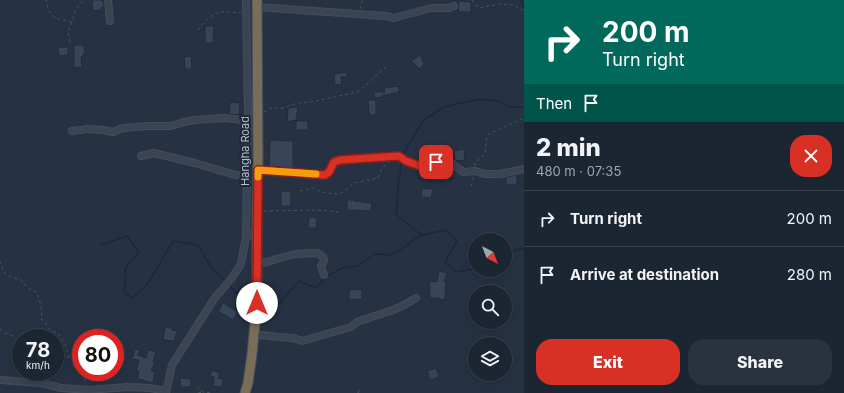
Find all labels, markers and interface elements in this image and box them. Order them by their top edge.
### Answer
text: 200 m [602,15,690,49]
icon: right [536,16,588,68]
text: Turn right [602,49,685,70]
icon: arrive [580,92,602,114]
text: Then [536,94,572,113]
street label: Hangha Road [238,116,252,186]
text: 2 min [536,133,601,162]
button: close [790,135,832,177]
pin [419,145,453,179]
icon: arrive [425,151,447,173]
text: 480 m · 07:35 [536,163,621,179]
icon: right [536,208,558,230]
text: Turn right [570,209,642,228]
text: 200 m [787,209,832,228]
north arrow [468,233,512,277]
map controls [468,233,512,381]
icon: arrive [536,264,558,286]
text: Arrive at destination [570,265,719,284]
text: 280 m [787,265,832,284]
position arrow [236,282,278,324]
button: search [468,285,512,329]
speed limit sign: 80 [72,329,124,381]
button: layers [468,337,512,381]
text: 78 [26,338,50,362]
button: Exit [536,339,680,385]
button: Share [688,339,832,385]
text: km/h [26,359,50,371]

